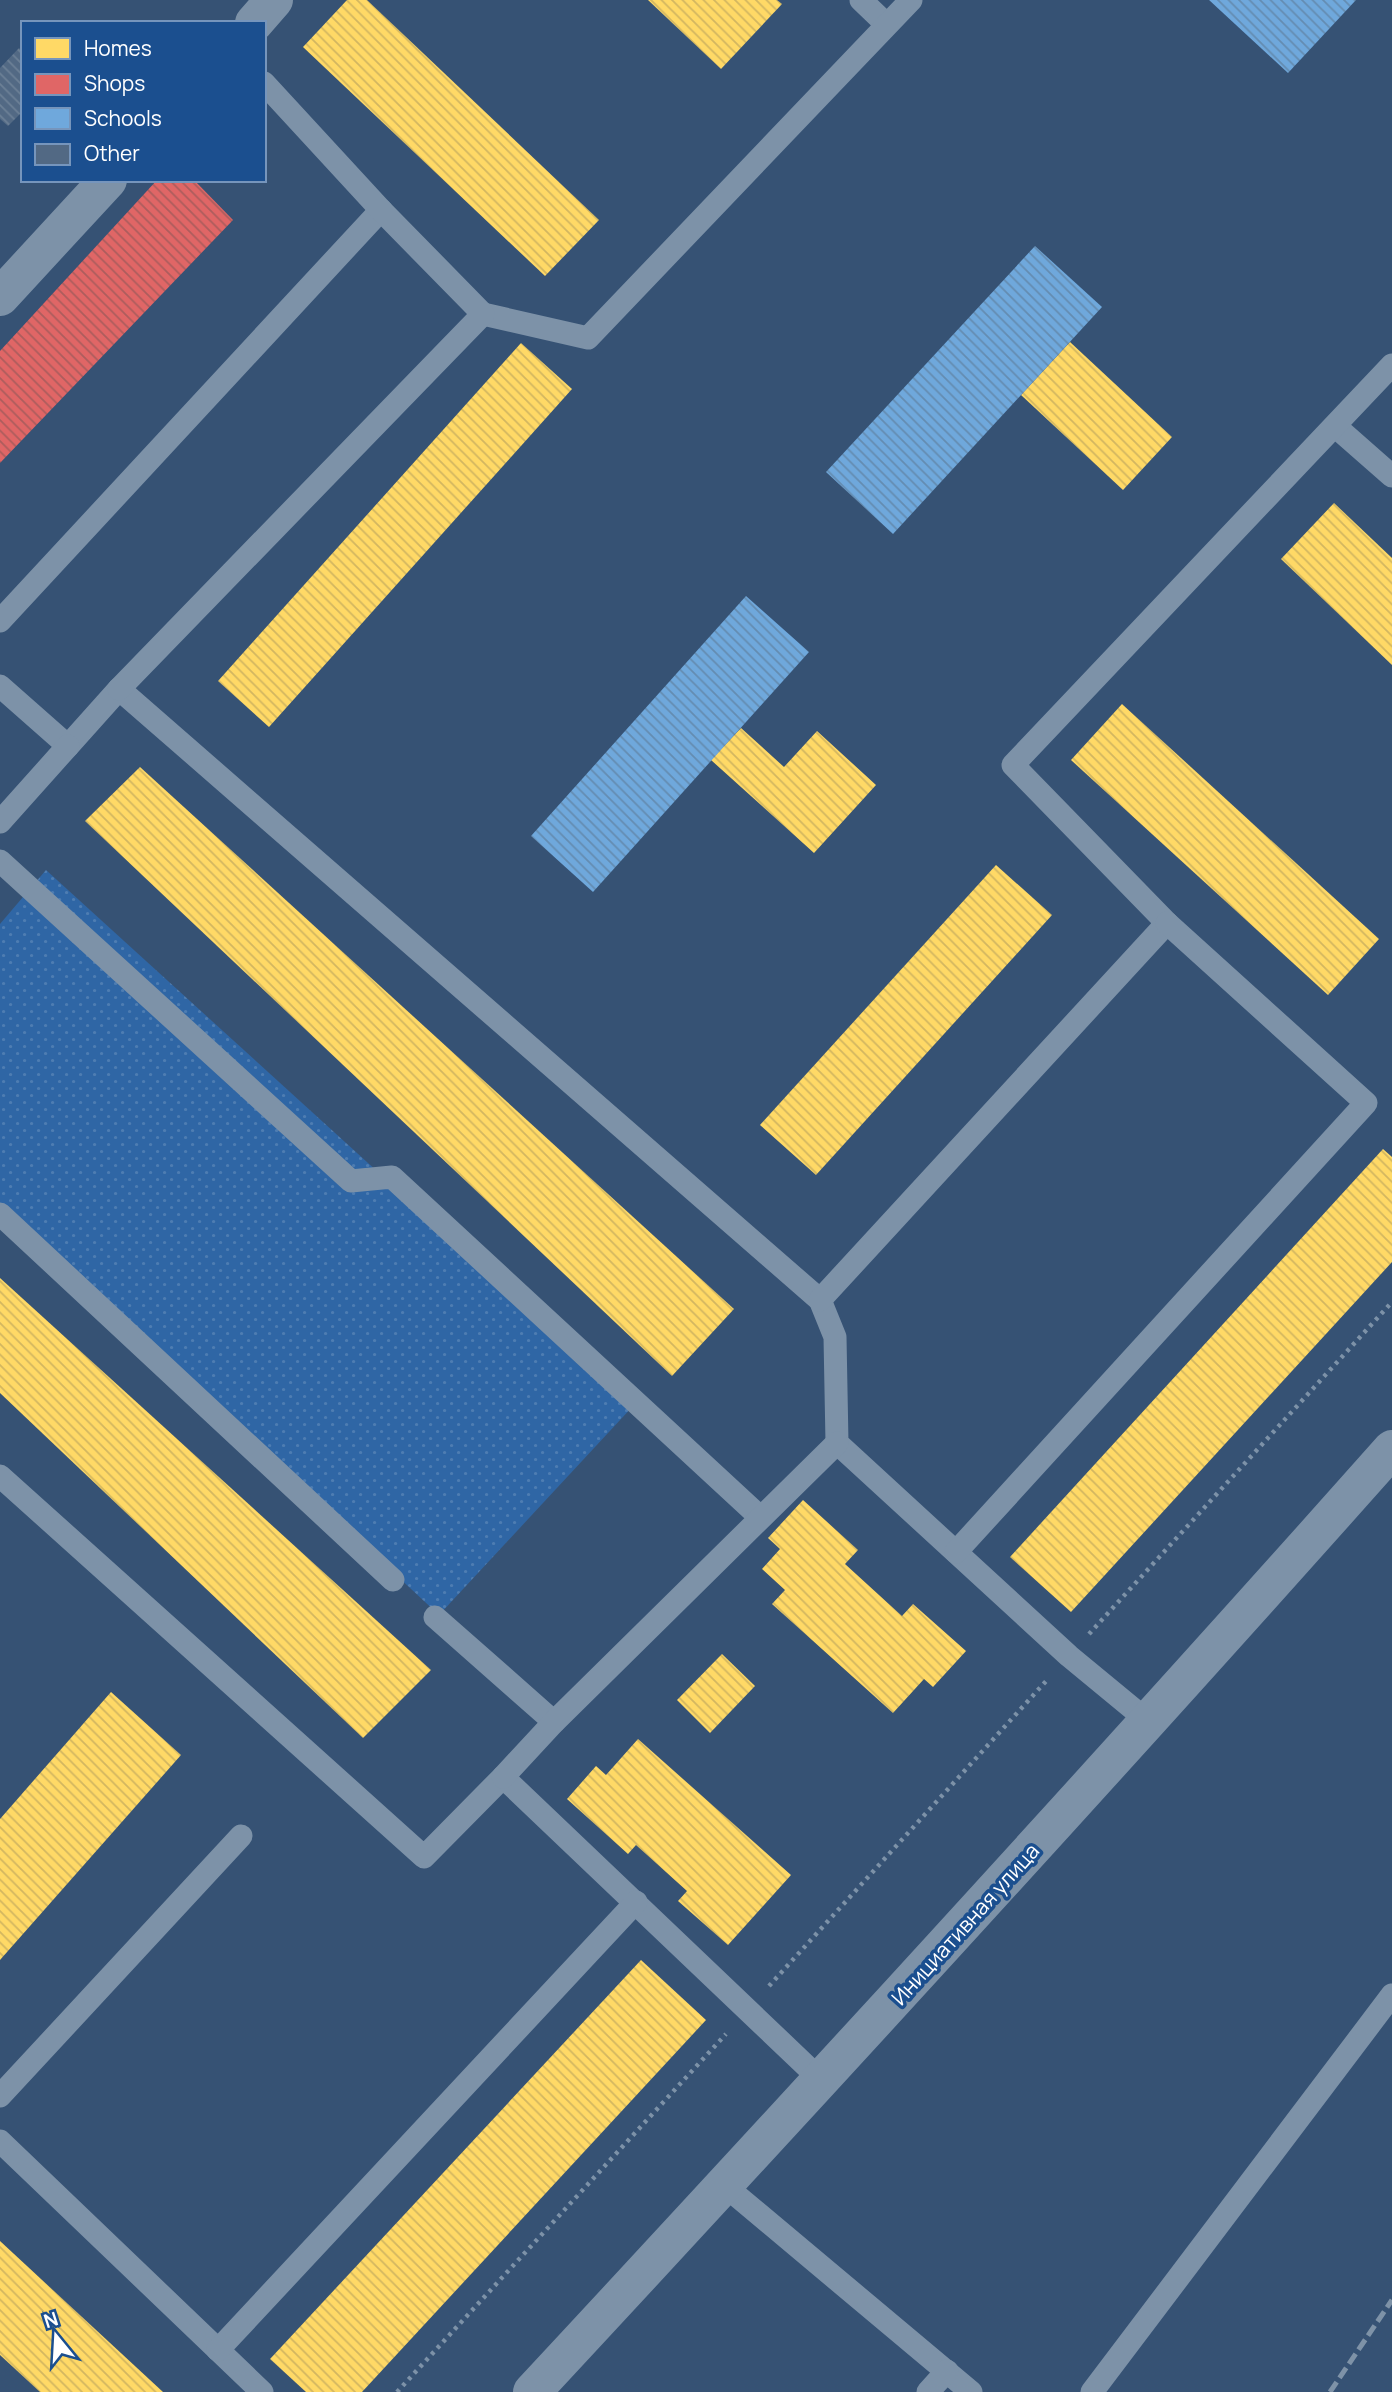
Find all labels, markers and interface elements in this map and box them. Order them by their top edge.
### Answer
legend [21,21,266,182]
text: Homes [84,34,152,62]
text: Shops [84,69,145,97]
text: Schools [84,104,162,132]
text: Other [84,139,140,167]
street label: Инициативная улица [885,1837,1045,2011]
north arrow [21,2301,91,2371]
text: N [40,2305,61,2334]

